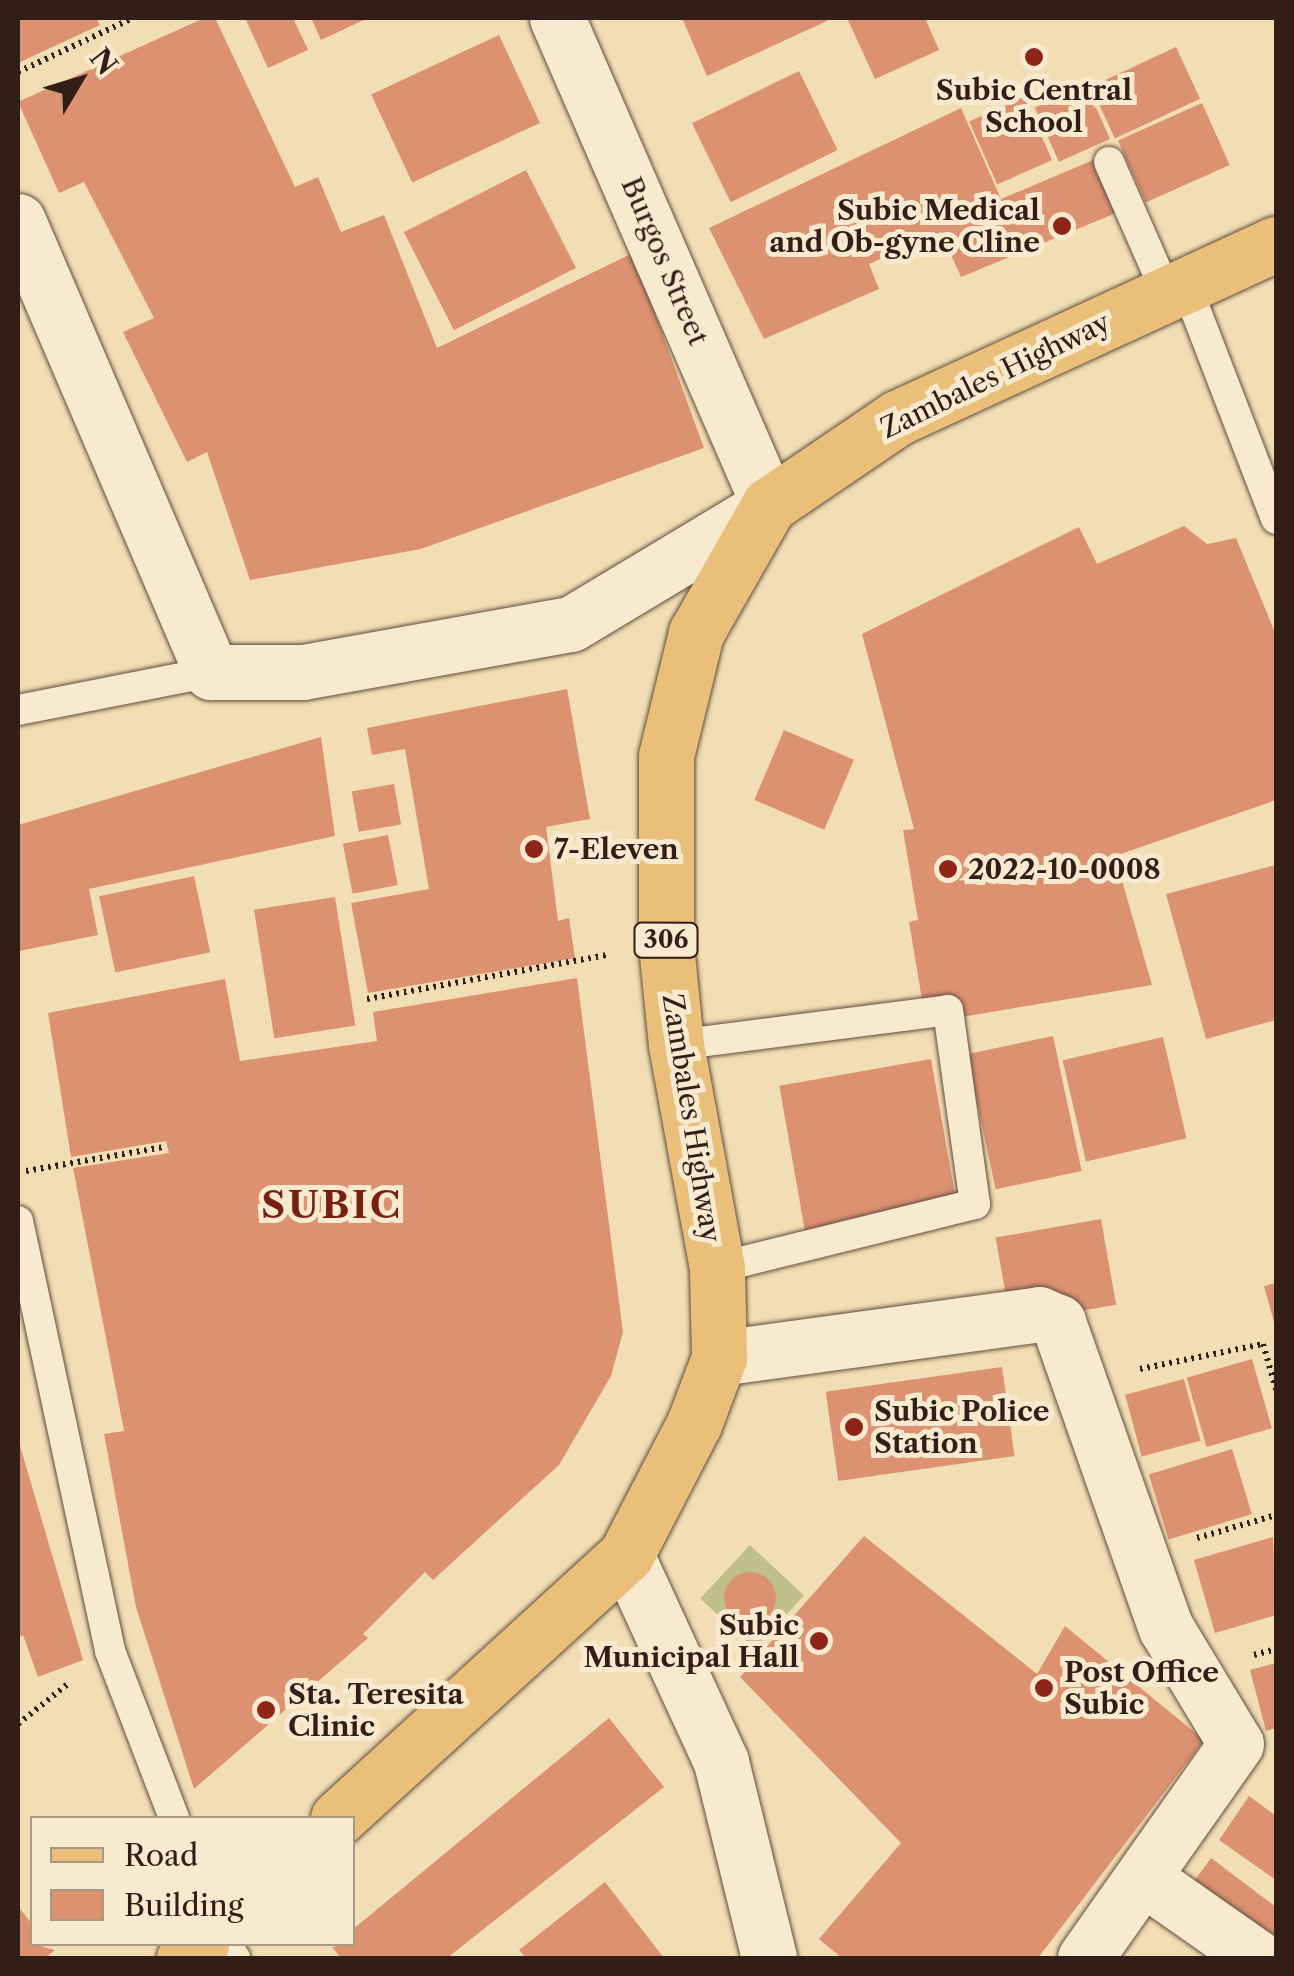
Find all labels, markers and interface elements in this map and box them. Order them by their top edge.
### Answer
north arrow [30,30,130,130]
text: N [83,41,125,82]
marker: Subic Central School [1023,46,1045,68]
place label: Subic Central School [936,73,1132,139]
street label: Burgos Street [615,172,715,350]
place label: Subic Medical and Ob-gyne Cline [769,193,1040,259]
marker: Subic Medical and Ob-gyne Cline [1049,213,1075,239]
street label: Zambales Highway [875,305,1115,445]
place label: 7-Eleven [554,832,679,866]
marker: 7-Eleven [523,838,545,860]
place label: 2022-10-0008 [968,852,1161,886]
marker: 2022-10-0008 [937,858,959,880]
road number: 306 [634,920,698,960]
street label: Zambales Highway [656,991,728,1245]
district label: SUBIC [261,1182,403,1228]
place label: Subic Police Station [874,1394,1049,1460]
marker: Subic Police Station [843,1416,865,1438]
place label: Subic Municipal Hall [584,1608,799,1674]
marker: Subic Municipal Hall [808,1630,830,1652]
place label: Post Office Subic [1064,1655,1219,1721]
place label: Sta. Teresita Clinic [288,1677,465,1743]
marker: Post Office Subic [1033,1677,1055,1699]
marker: Sta. Teresita Clinic [253,1697,279,1723]
legend [30,1816,355,1946]
text: Road [124,1837,198,1874]
text: Building [124,1887,244,1924]

